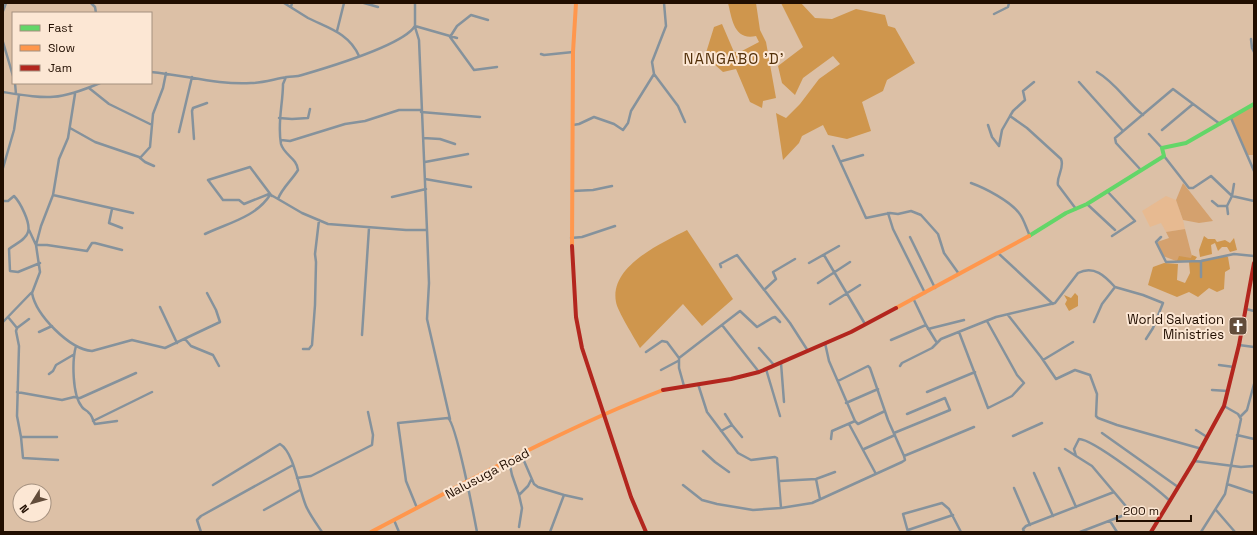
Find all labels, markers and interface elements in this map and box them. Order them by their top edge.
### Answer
legend [12,12,152,84]
text: Fast [48,20,73,36]
text: Slow [48,40,75,56]
district label: NANGABO 'D' [684,49,784,68]
text: Jam [48,60,72,76]
place label: World Salvation Ministries [1127,311,1224,343]
church icon: World Salvation Ministries [1227,315,1249,337]
street label: Nalusuga Road [442,444,532,503]
north arrow [12,483,52,523]
scale bar [1117,497,1191,523]
text: N [16,502,32,516]
text: 200 m [1123,503,1159,519]

